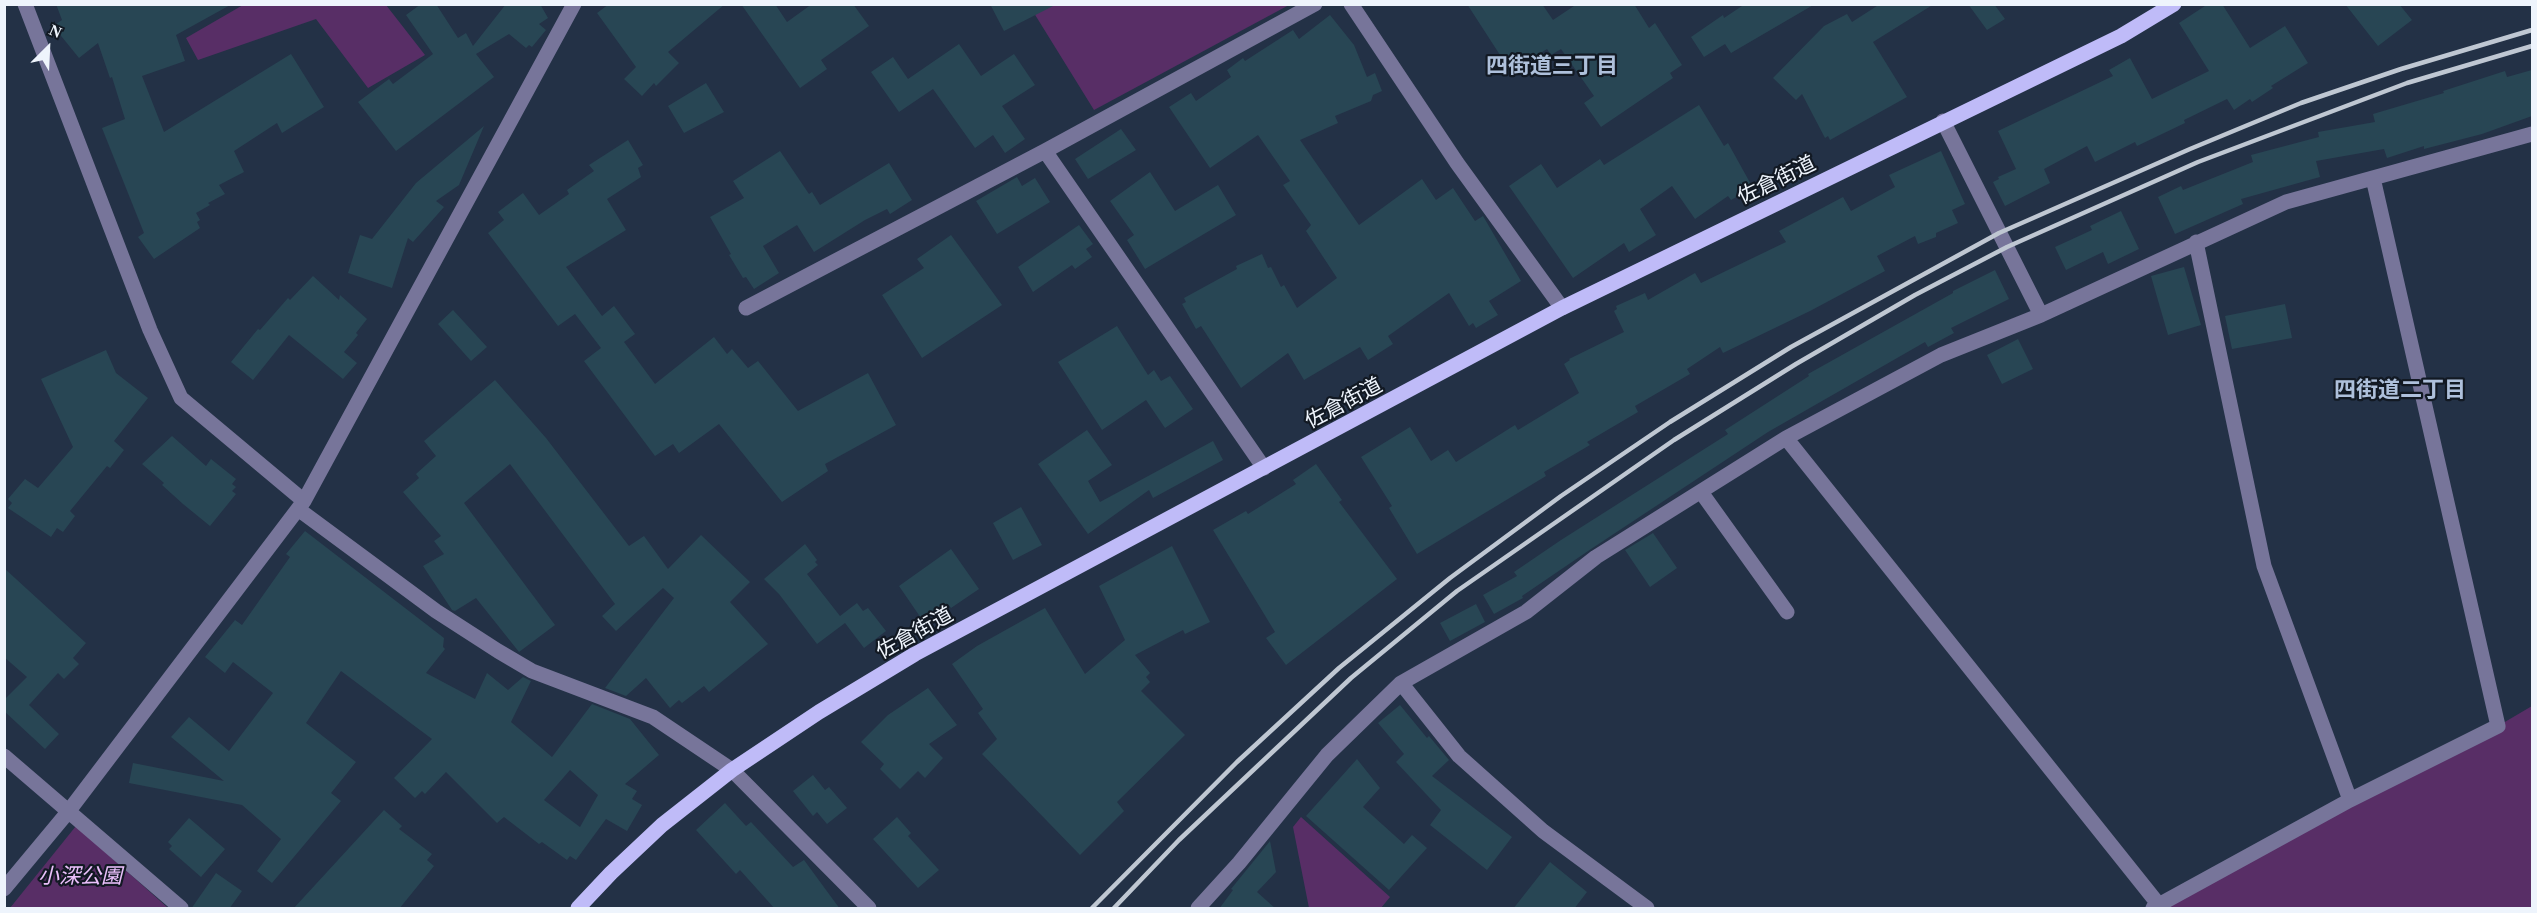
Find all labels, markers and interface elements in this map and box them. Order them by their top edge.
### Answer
north arrow [18,18,78,78]
text: N [47,21,64,41]
district label: 四街道三丁目 [1486,52,1618,78]
street label: 佐倉街道 [1733,149,1819,209]
street label: 佐倉街道 [1300,371,1386,433]
district label: 四街道二丁目 [2334,376,2466,402]
street label: 佐倉街道 [871,601,957,663]
park label: 小深公園 [38,862,122,888]

